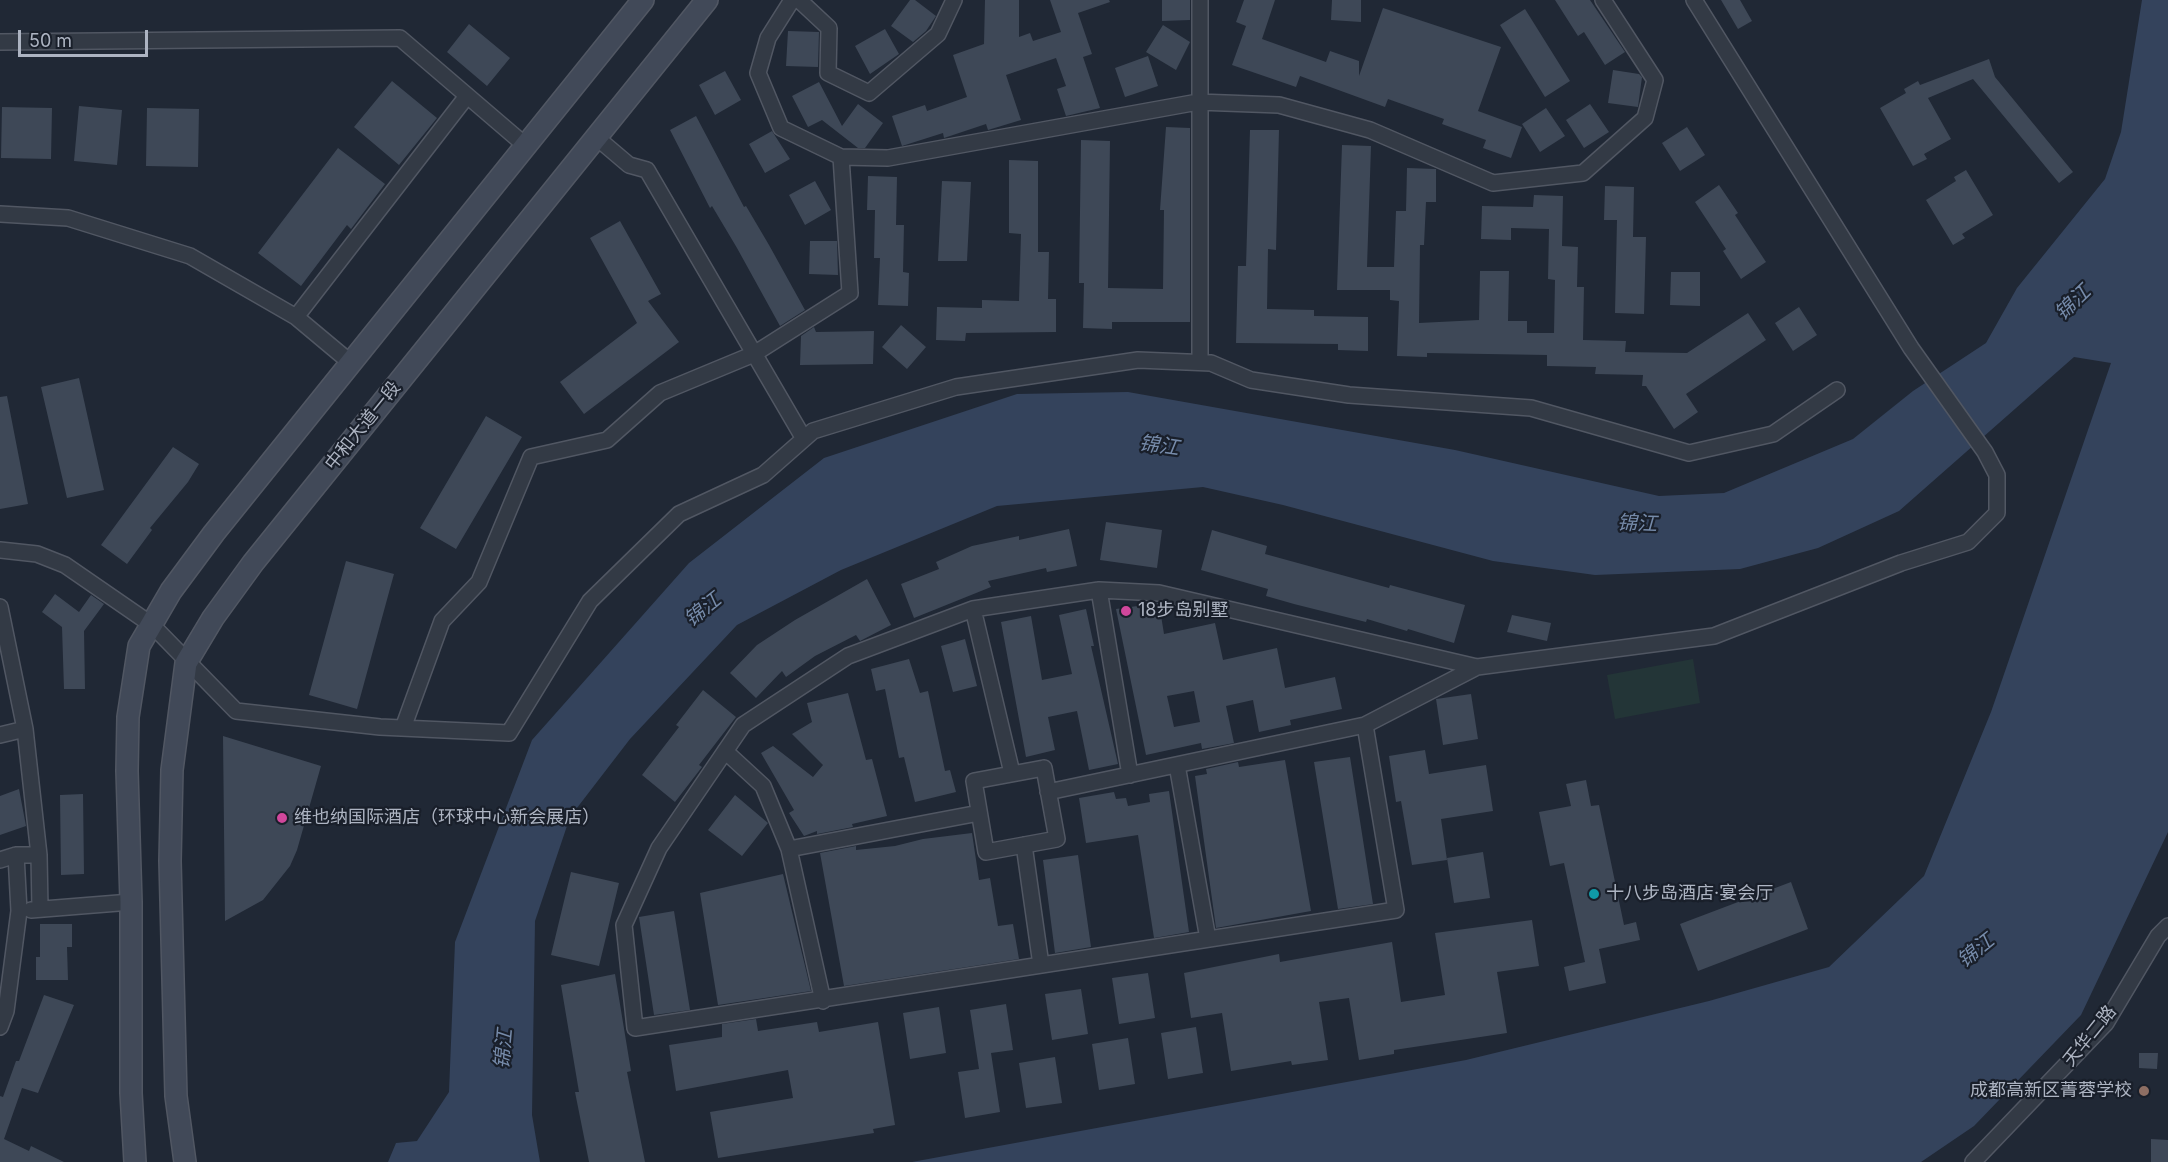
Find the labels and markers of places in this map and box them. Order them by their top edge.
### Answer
place label: 18步岛别墅 [1138,600,1228,622]
marker: 18步岛别墅 [1119,604,1133,618]
place label: 维也纳国际酒店（环球中心新会展店） [294,807,600,829]
marker: 维也纳国际酒店（环球中心新会展店） [275,811,289,825]
place label: 十八步岛酒店·宴会厅 [1606,883,1773,905]
marker: 十八步岛酒店·宴会厅 [1587,887,1601,901]
place label: 成都高新区菁蓉学校 [1970,1080,2132,1102]
marker: 成都高新区菁蓉学校 [2137,1084,2151,1098]

